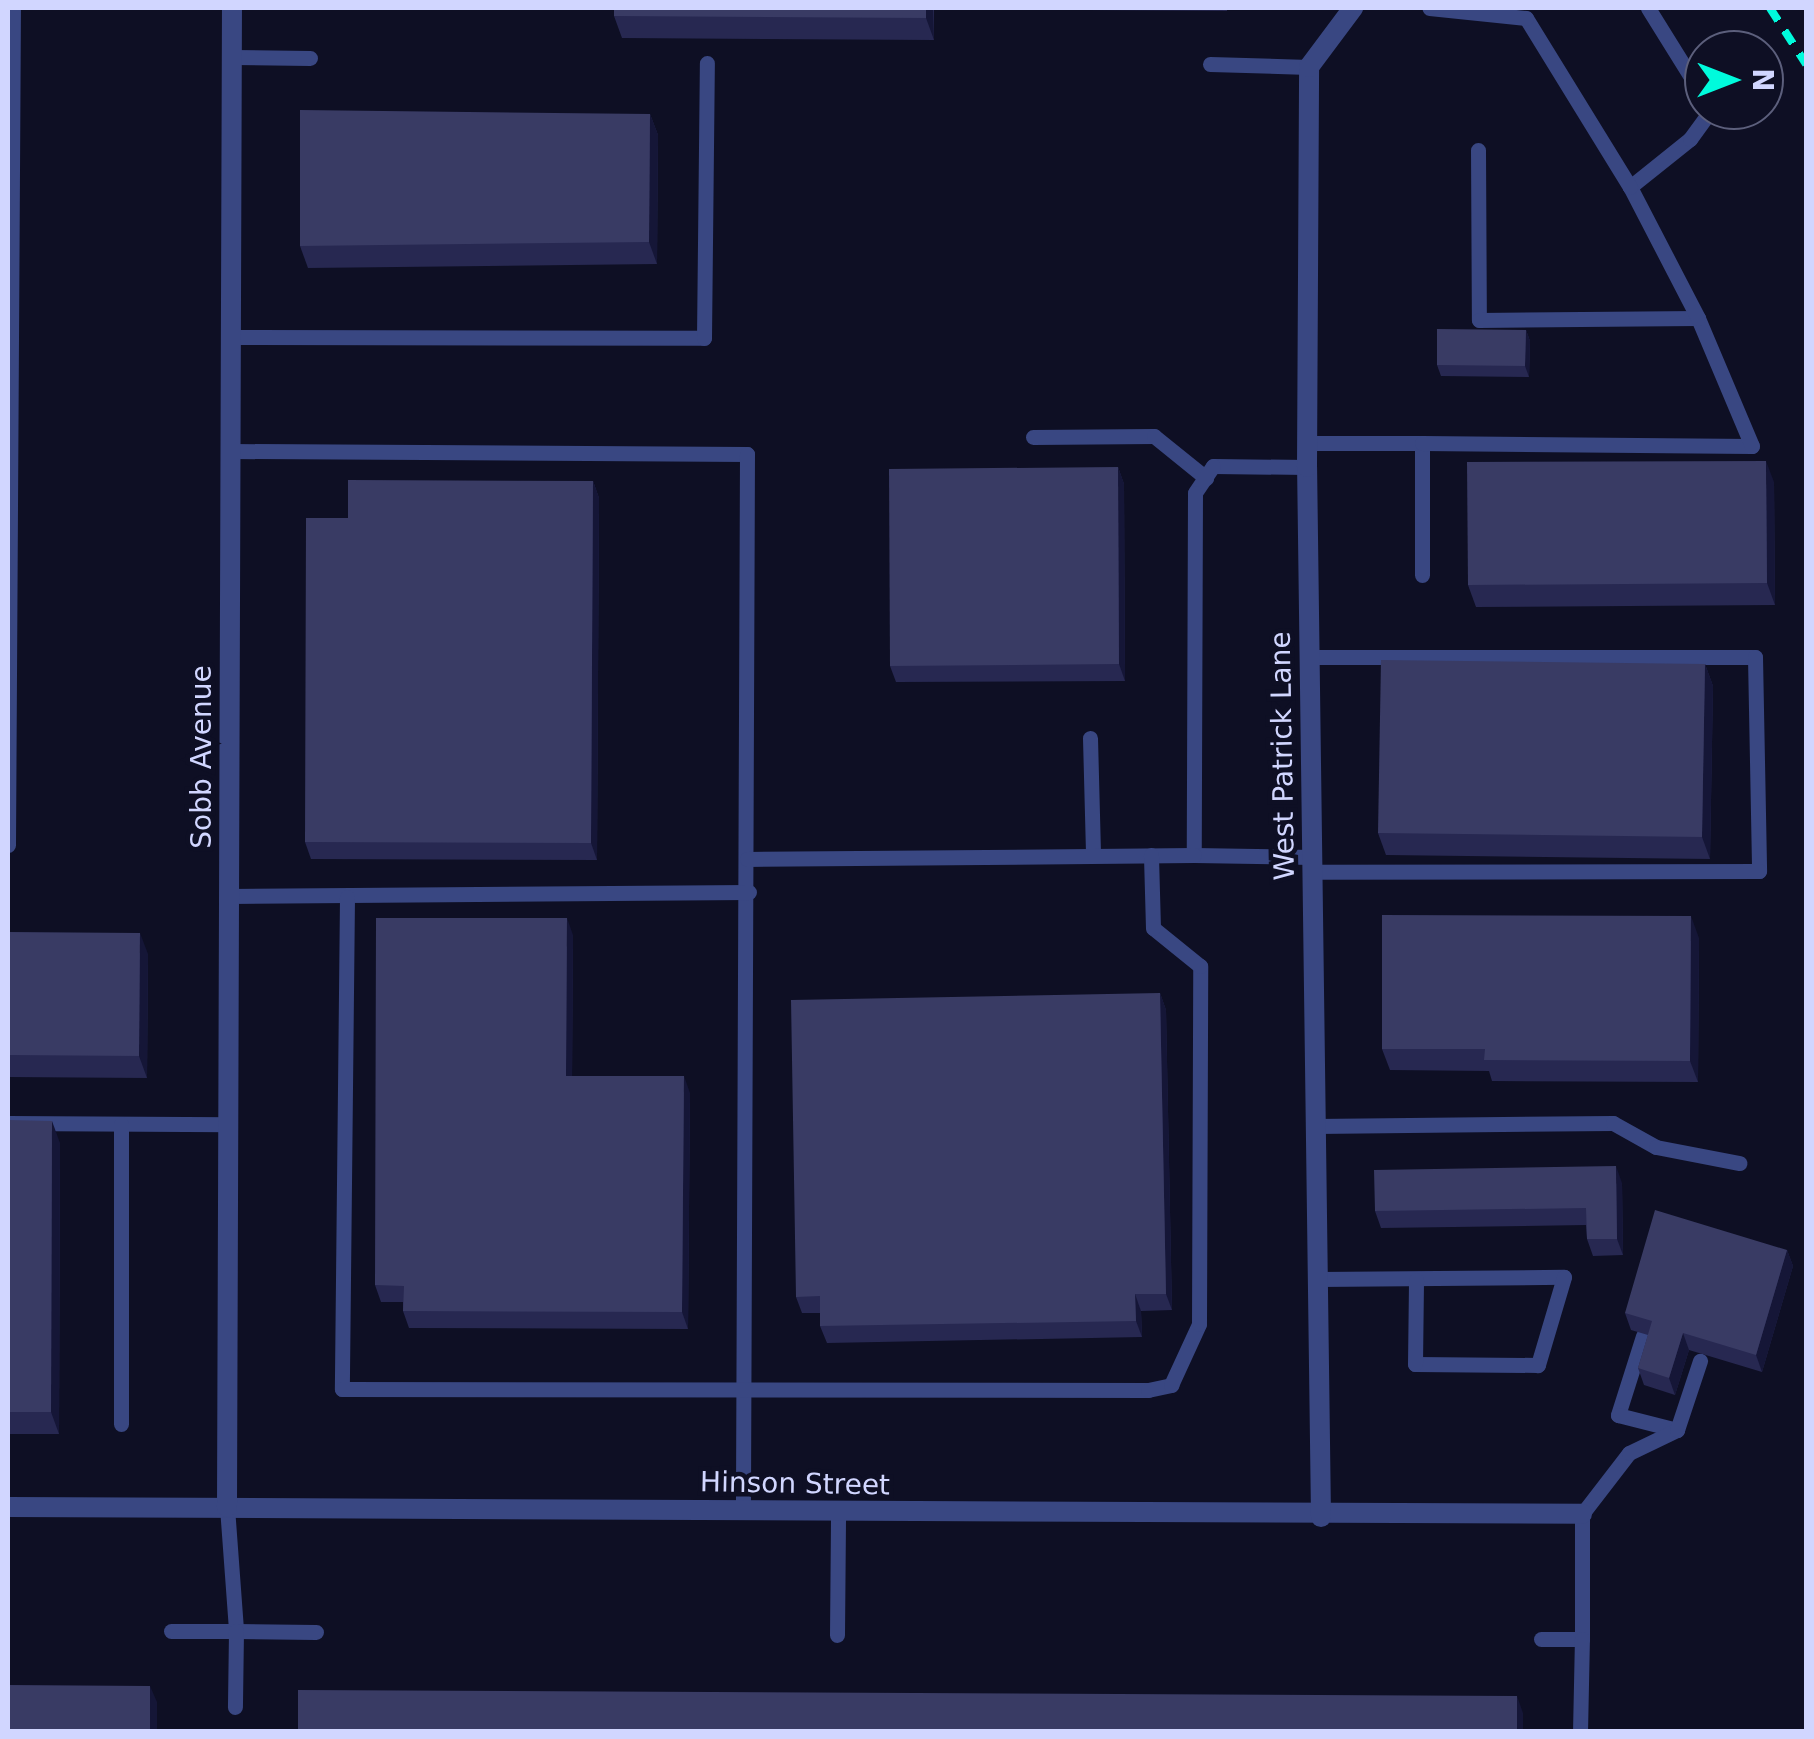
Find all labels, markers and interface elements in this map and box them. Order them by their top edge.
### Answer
north arrow [1684,30,1784,130]
text: N [1746,68,1779,92]
street label: West Patrick Lane [1264,631,1302,881]
street label: Sobb Avenue [185,665,219,849]
street label: Hinson Street [700,1466,890,1502]

